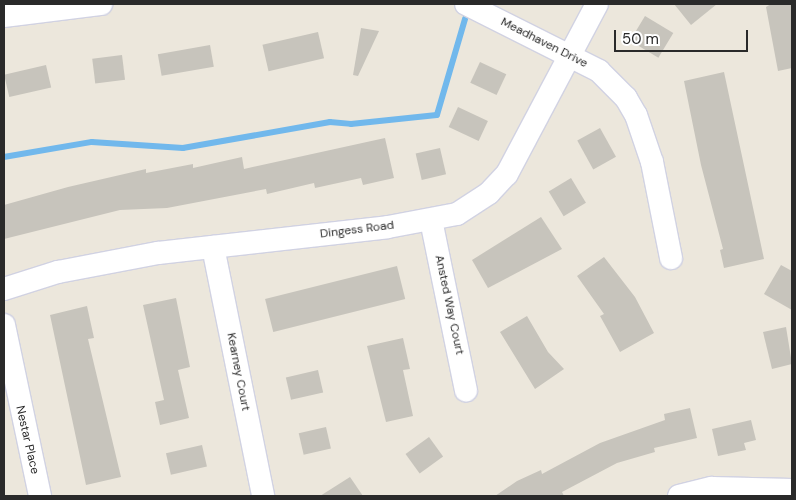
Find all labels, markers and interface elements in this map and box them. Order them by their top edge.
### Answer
street label: Meadhaven Drive [498,15,590,71]
scale bar [616,20,750,52]
text: 50 m [622,29,659,49]
street label: Dingess Road [319,218,395,242]
street label: Ansted Way Court [431,254,467,356]
street label: Kearney Court [223,332,253,412]
street label: Nestar Place [12,404,42,476]

